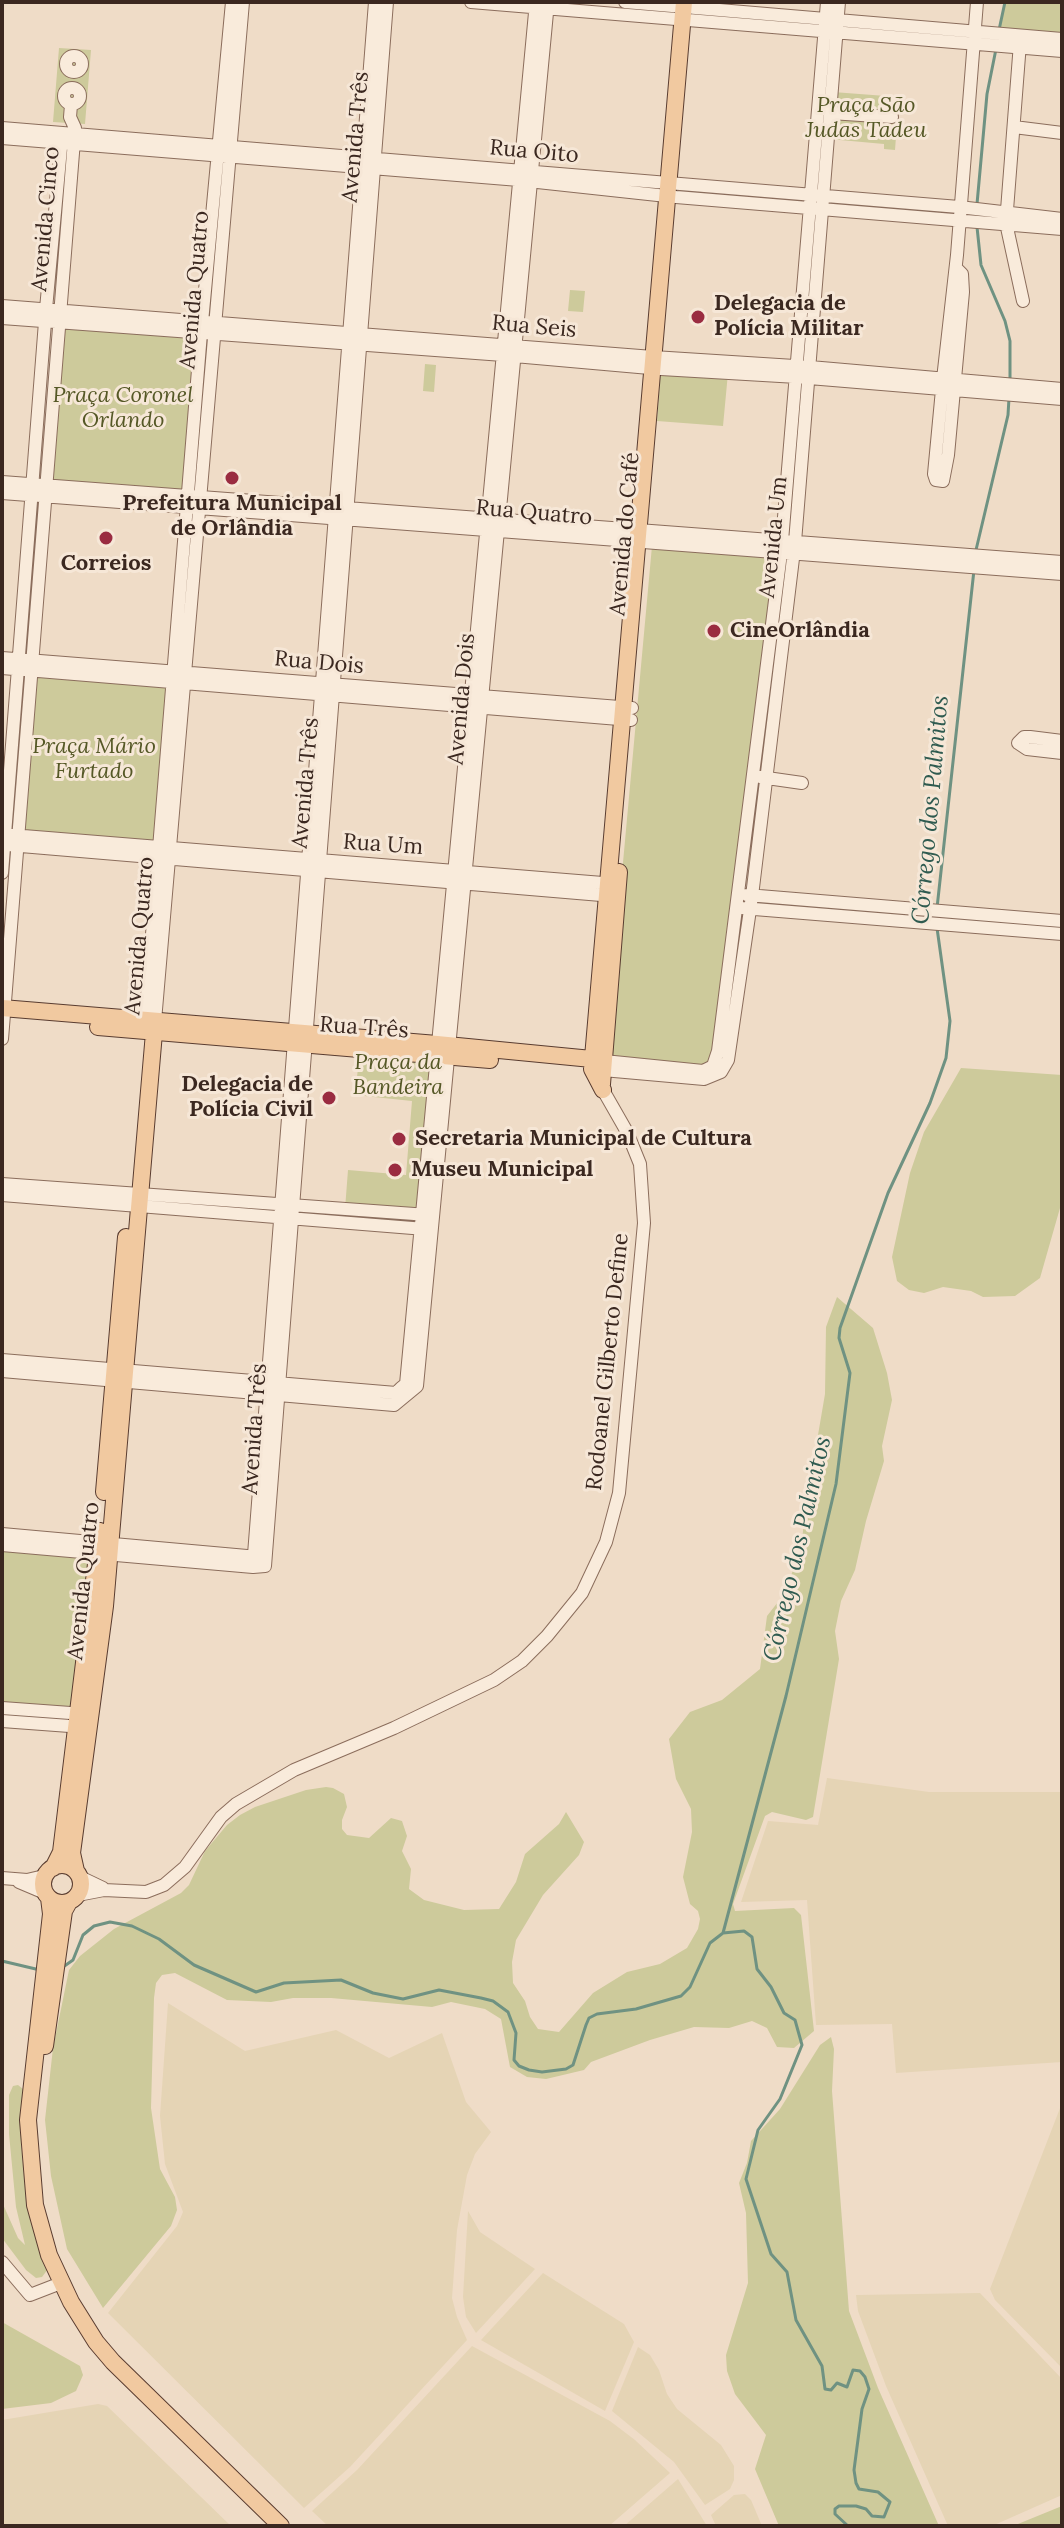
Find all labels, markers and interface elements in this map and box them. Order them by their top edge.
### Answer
street label: Avenida Três [337,70,375,204]
park label: Praça São Judas Tadeu [805,93,927,144]
street label: Rua Oito [488,135,580,169]
street label: Avenida Cinco [27,145,65,293]
street label: Avenida Quatro [175,210,215,370]
place label: Delegacia de Polícia Militar [714,291,864,342]
marker: Delegacia de Polícia Militar [689,308,707,326]
street label: Rua Seis [491,310,577,344]
park label: Praça Coronel Orlando [52,383,194,434]
street label: Avenida do Café [605,451,645,617]
marker: Prefeitura Municipal de Orlândia [223,469,241,487]
street label: Avenida Um [754,475,794,599]
place label: Prefeitura Municipal de Orlândia [122,491,342,542]
street label: Rua Quatro [475,495,593,531]
marker: Correios [97,529,115,547]
place label: Correios [61,551,151,577]
place label: CineOrlândia [730,618,870,644]
marker: CineOrlândia [705,622,723,640]
street label: Avenida Dois [443,632,481,766]
street label: Rua Dois [273,646,365,680]
water label: Córrego dos Palmitos [907,694,955,926]
street label: Avenida Três [287,716,325,850]
park label: Praça Mário Furtado [32,734,156,786]
street label: Rua Um [342,829,424,861]
street label: Avenida Quatro [120,856,160,1016]
street label: Rua Três [319,1012,409,1044]
park label: Praça da Bandeira [353,1050,443,1102]
place label: Delegacia de Polícia Civil [181,1072,313,1124]
marker: Delegacia de Polícia Civil [320,1089,338,1107]
place label: Secretaria Municipal de Cultura [415,1126,752,1152]
marker: Secretaria Municipal de Cultura [390,1130,408,1148]
place label: Museu Municipal [411,1157,593,1183]
marker: Museu Municipal [386,1161,404,1179]
street label: Rodoanel Gilberto Define [581,1232,635,1492]
street label: Avenida Três [237,1363,273,1495]
water label: Córrego dos Palmitos [758,1434,838,1664]
street label: Avenida Quatro [63,1501,105,1661]

